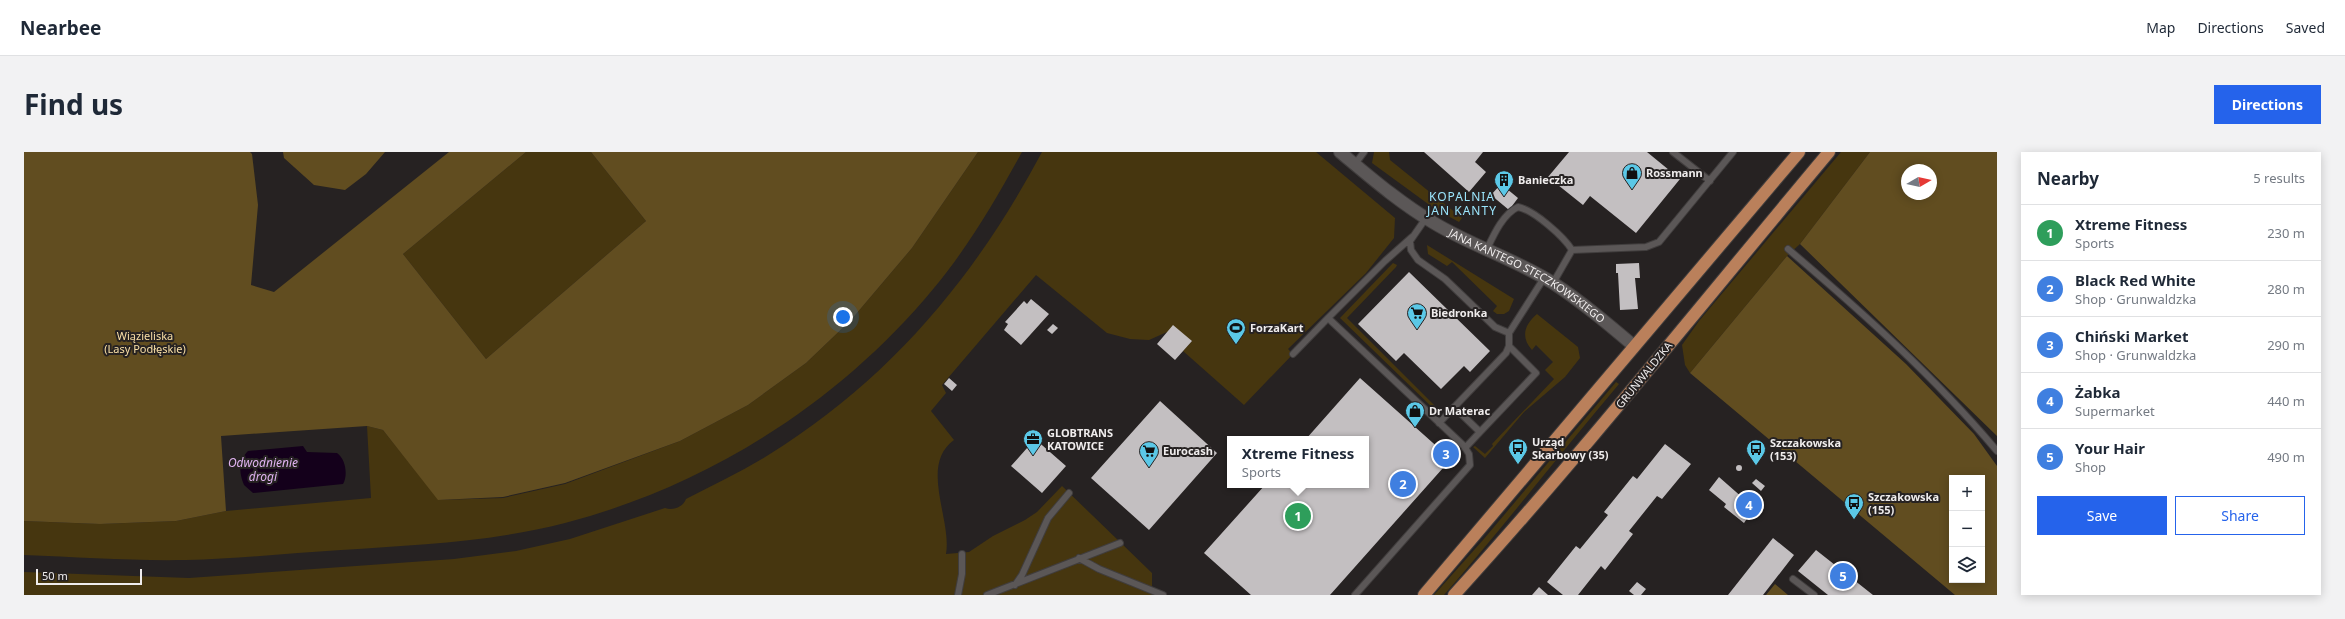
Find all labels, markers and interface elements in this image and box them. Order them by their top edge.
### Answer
text: Nearbee [20,15,101,41]
text: Map [2146,18,2175,37]
text: Directions [2197,18,2264,37]
text: Saved [2286,18,2325,37]
text: Find us [24,85,123,123]
button: Directions [2214,85,2321,124]
shop icon: Rossmann [1621,162,1643,190]
north arrow [1901,164,1937,200]
place label: Rossmann [1646,165,1703,180]
text: Nearby [2037,167,2099,190]
building icon: Banieczka [1493,169,1515,197]
text: 5 results [2253,169,2305,187]
place label: Banieczka [1518,172,1573,187]
district label: KOPALNIA JAN KANTY [1426,188,1497,219]
text: Xtreme Fitness [2075,214,2187,234]
street label: JANA KANTEGO STECZKOWSKIEGO [1445,224,1609,326]
text: 1 [2046,224,2054,242]
text: 230 m [2267,224,2305,242]
text: Sports [2075,234,2114,252]
text: Black Red White [2075,270,2196,290]
text: 2 [2046,280,2054,298]
text: 280 m [2267,280,2305,298]
text: Shop · Grunwaldzka [2075,290,2196,308]
supermarket icon: Biedronka [1406,302,1428,330]
place label: Biedronka [1431,305,1487,320]
your location [833,307,853,327]
sports icon: ForzaKart [1225,317,1247,345]
place label: ForzaKart [1250,320,1304,335]
text: Chiński Market [2075,326,2188,346]
park label: Wiązieliska (Lasy Podłęskie) [104,328,186,356]
text: 3 [2046,336,2054,354]
text: 290 m [2267,336,2305,354]
street label: GRUNWALDZKA [1612,337,1676,411]
text: Shop · Grunwaldzka [2075,346,2196,364]
text: Żabka [2075,382,2120,402]
text: 4 [2046,392,2054,410]
text: 440 m [2267,392,2305,410]
shop icon: Dr Materac [1404,400,1426,428]
text: Supermarket [2075,402,2155,420]
place label: Dr Materac [1429,403,1490,418]
place label: GLOBTRANS KATOWICE [1047,425,1113,453]
office icon: GLOBTRANS KATOWICE [1022,428,1044,456]
place label: Urząd Skarbowy (35) [1532,434,1609,462]
place label: Szczakowska (153) [1770,435,1841,463]
popup [1227,436,1369,488]
bus stop icon: Urząd Skarbowy (35) [1507,437,1529,465]
bus stop icon: Szczakowska (153) [1745,438,1767,466]
text: Your Hair [2075,438,2145,458]
pin: 3 [1433,439,1459,469]
supermarket icon: Eurocash [1138,440,1160,468]
place label: Eurocash [1163,443,1213,458]
text: Xtreme Fitness [1242,443,1354,463]
text: 5 [2046,448,2054,466]
text: 490 m [2267,448,2305,466]
water label: Odwodnienie drogi [228,454,298,485]
text: Shop [2075,458,2106,476]
text: Sports [1242,463,1281,481]
pin: 2 [1390,469,1416,499]
map controls [1949,475,1985,583]
button: + [1949,475,1985,511]
place label: Szczakowska (155) [1868,489,1939,517]
pin: 4 [1736,490,1762,520]
bus stop icon: Szczakowska (155) [1843,492,1865,520]
button: Save [2037,496,2167,535]
button: Share [2175,496,2305,535]
pin: 1 [1285,501,1311,531]
button: − [1949,511,1985,547]
button: layers [1949,547,1985,583]
pin: 5 [1830,561,1856,591]
scale bar [36,567,142,586]
text: 50 m [42,568,68,583]

